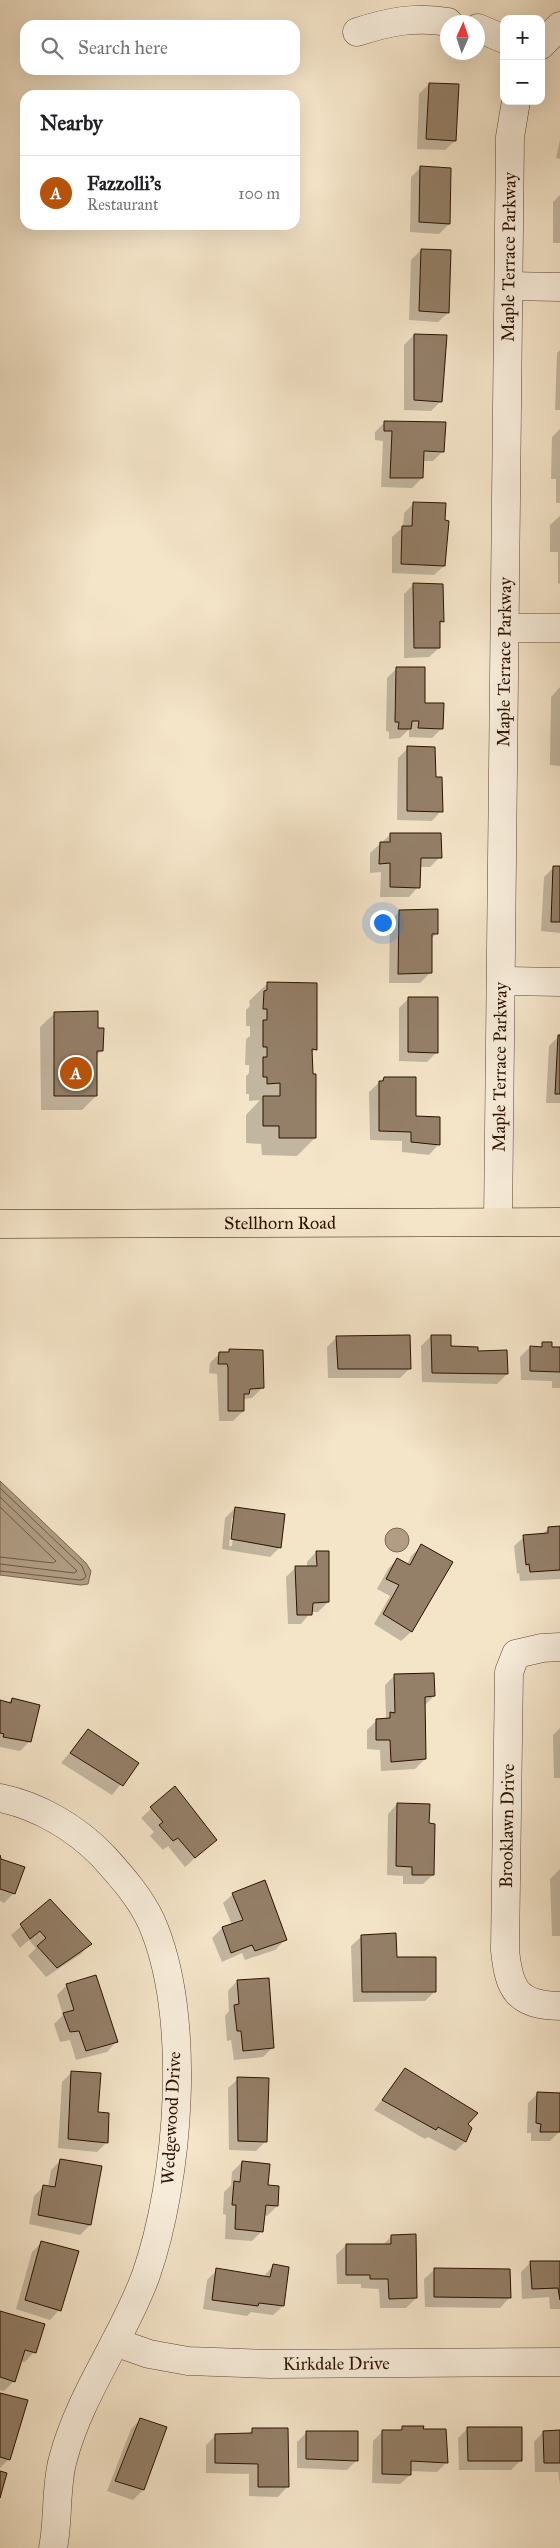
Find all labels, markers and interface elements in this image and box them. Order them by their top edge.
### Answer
north arrow [440,15,485,60]
map controls [500,15,545,105]
button: + [500,15,545,60]
search box [20,20,300,75]
icon: search [38,34,66,62]
text: Search here [78,36,168,59]
button: − [500,60,545,105]
text: Nearby [40,110,103,136]
street label: Maple Terrace Parkway [497,171,521,342]
text: Fazzolli's [87,172,161,195]
text: A [51,184,61,203]
text: 100 m [238,184,280,203]
text: Restaurant [87,195,159,214]
street label: Maple Terrace Parkway [492,576,516,747]
your location [370,910,396,936]
street label: Maple Terrace Parkway [488,981,512,1152]
pin: A [60,1054,92,1092]
street label: Stellhorn Road [224,1212,336,1234]
street label: Brooklawn Drive [495,1764,519,1888]
street label: Wedgewood Drive [157,2051,186,2185]
street label: Kirkdale Drive [283,2352,390,2375]

